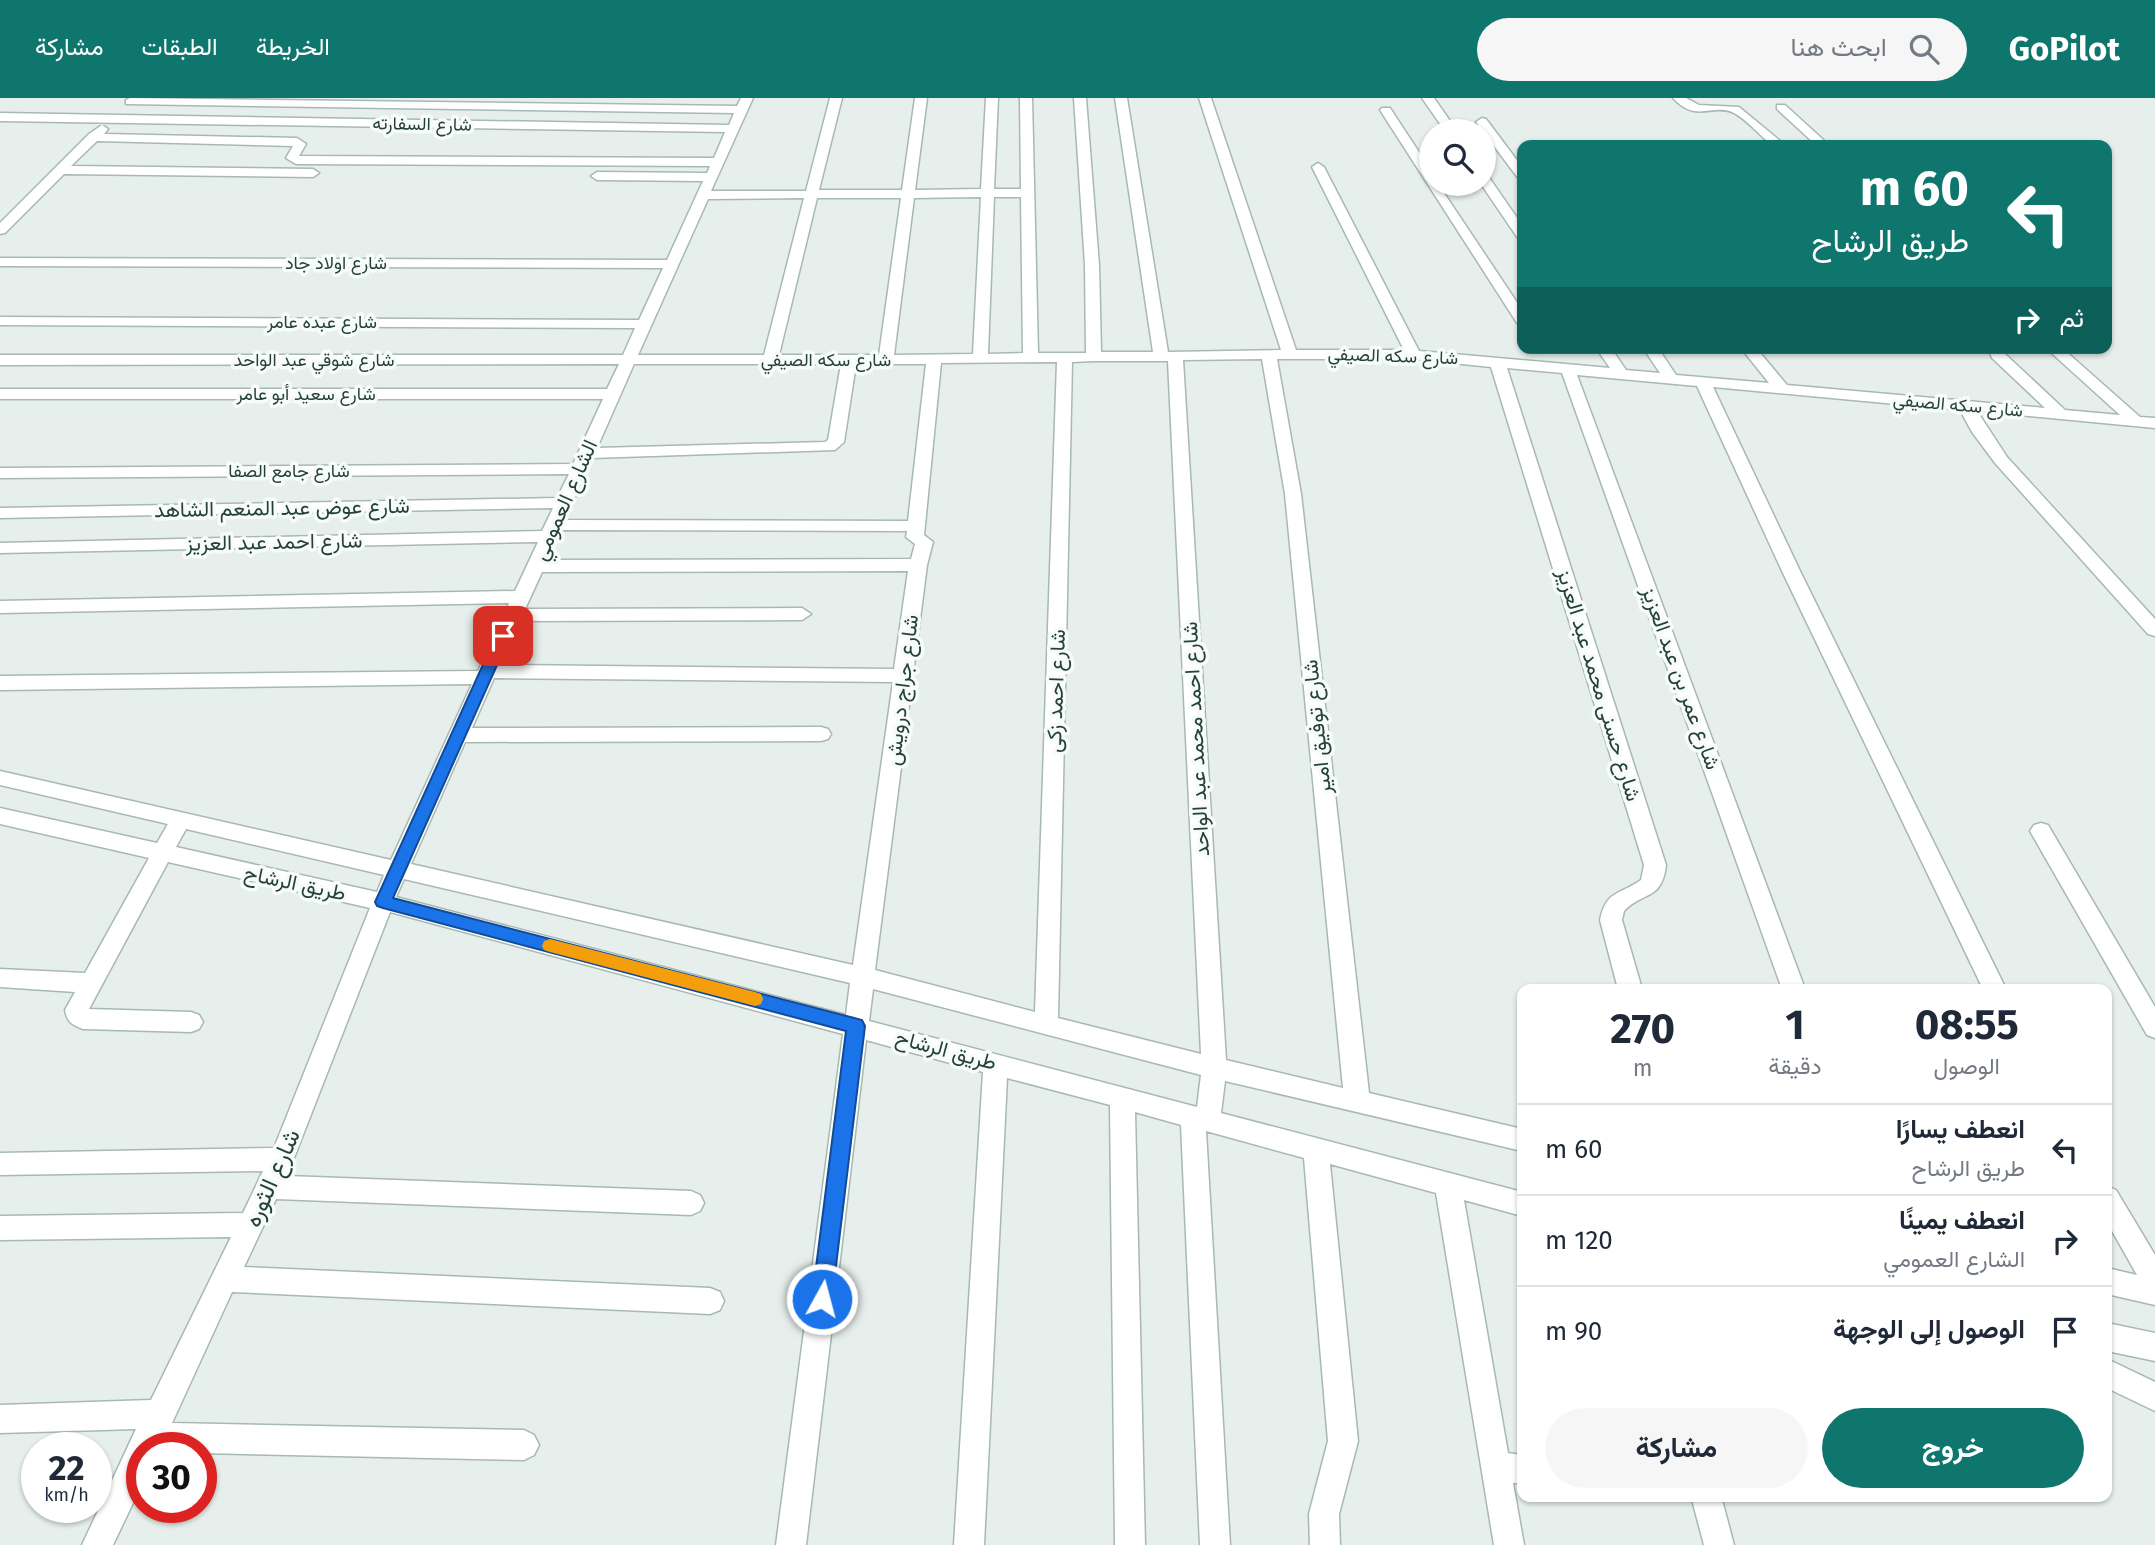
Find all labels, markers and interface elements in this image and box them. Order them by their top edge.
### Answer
search box [1477,18,1967,81]
text: GoPilot [2009,29,2120,69]
icon: search [1905,30,1943,68]
text: ابحث هنا [1791,32,1887,63]
text: مشاركة [35,33,103,61]
text: الطبقات [141,33,218,61]
text: الخريطة [256,33,330,61]
street label: شارع السفارته [372,112,472,137]
map controls [1419,119,1496,196]
button: search [1419,119,1496,196]
text: 60 m [1860,159,1969,218]
icon: left [1993,168,2084,259]
text: طريق الرشاح [1811,222,1969,260]
street label: شارع اولاد جاد [285,252,387,275]
icon: right [2008,301,2046,339]
text: ثم [2060,303,2084,334]
street label: شارع عبده عامر [266,311,377,334]
street label: شارع سكه الصيفي [1327,343,1459,373]
street label: شارع شوقي عبد الواحد [234,349,395,375]
street label: شارع سكه الصيفي [761,349,891,375]
street label: شارع سعيد أبو عامر [235,383,376,406]
street label: شارع سكه الصيفي [1892,388,2024,426]
street label: الشارع العمومي [527,436,607,566]
street label: شارع جامع الصفا [228,460,350,483]
street label: شارع عوض عبد المنعم الشاهد [154,493,410,524]
street label: شارع احمد عبد العزيز [184,527,363,558]
street label: شارع حسنى محمد عبد العزيز [1550,565,1647,805]
street label: شارع عمر بن عبد العزيز [1635,582,1726,773]
pin [473,606,533,666]
street label: شارع جراج درويش [880,613,925,767]
icon: arrive [484,617,522,655]
street label: شارع احمد محمد عبد الواحد [1177,621,1216,857]
street label: شارع احمد زكى [1041,629,1072,753]
street label: شارع توفيق امير [1297,658,1338,797]
street label: طريق الرشاح [241,860,348,907]
text: 1 [1785,1000,1805,1050]
text: 08:55 [1915,1000,2019,1050]
text: 270 [1610,1004,1675,1054]
street label: طريق الرشاح [892,1024,999,1077]
text: دقيقة [1768,1052,1822,1080]
text: الوصول [1934,1052,2000,1080]
text: m [1633,1054,1653,1082]
text: انعطف يسارًا [1896,1114,2025,1145]
street label: شارع الثوره [238,1125,308,1232]
icon: left [2046,1131,2084,1169]
text: 60 m [1545,1134,1603,1165]
text: طريق الرشاح [1912,1154,2025,1182]
text: انعطف يمينًا [1899,1205,2025,1236]
icon: right [2046,1222,2084,1260]
text: 120 m [1545,1225,1613,1256]
text: الشارع العمومي [1883,1245,2025,1273]
position arrow [785,1262,859,1336]
icon: arrive [2046,1313,2084,1351]
text: الوصول إلى الوجهة [1833,1314,2025,1345]
text: 90 m [1545,1316,1602,1347]
button: مشاركة [1545,1408,1808,1488]
button: خروج [1822,1408,2084,1488]
speed limit sign: 30 [126,1432,217,1523]
text: 22 [48,1447,85,1489]
text: km/h [44,1484,89,1506]

